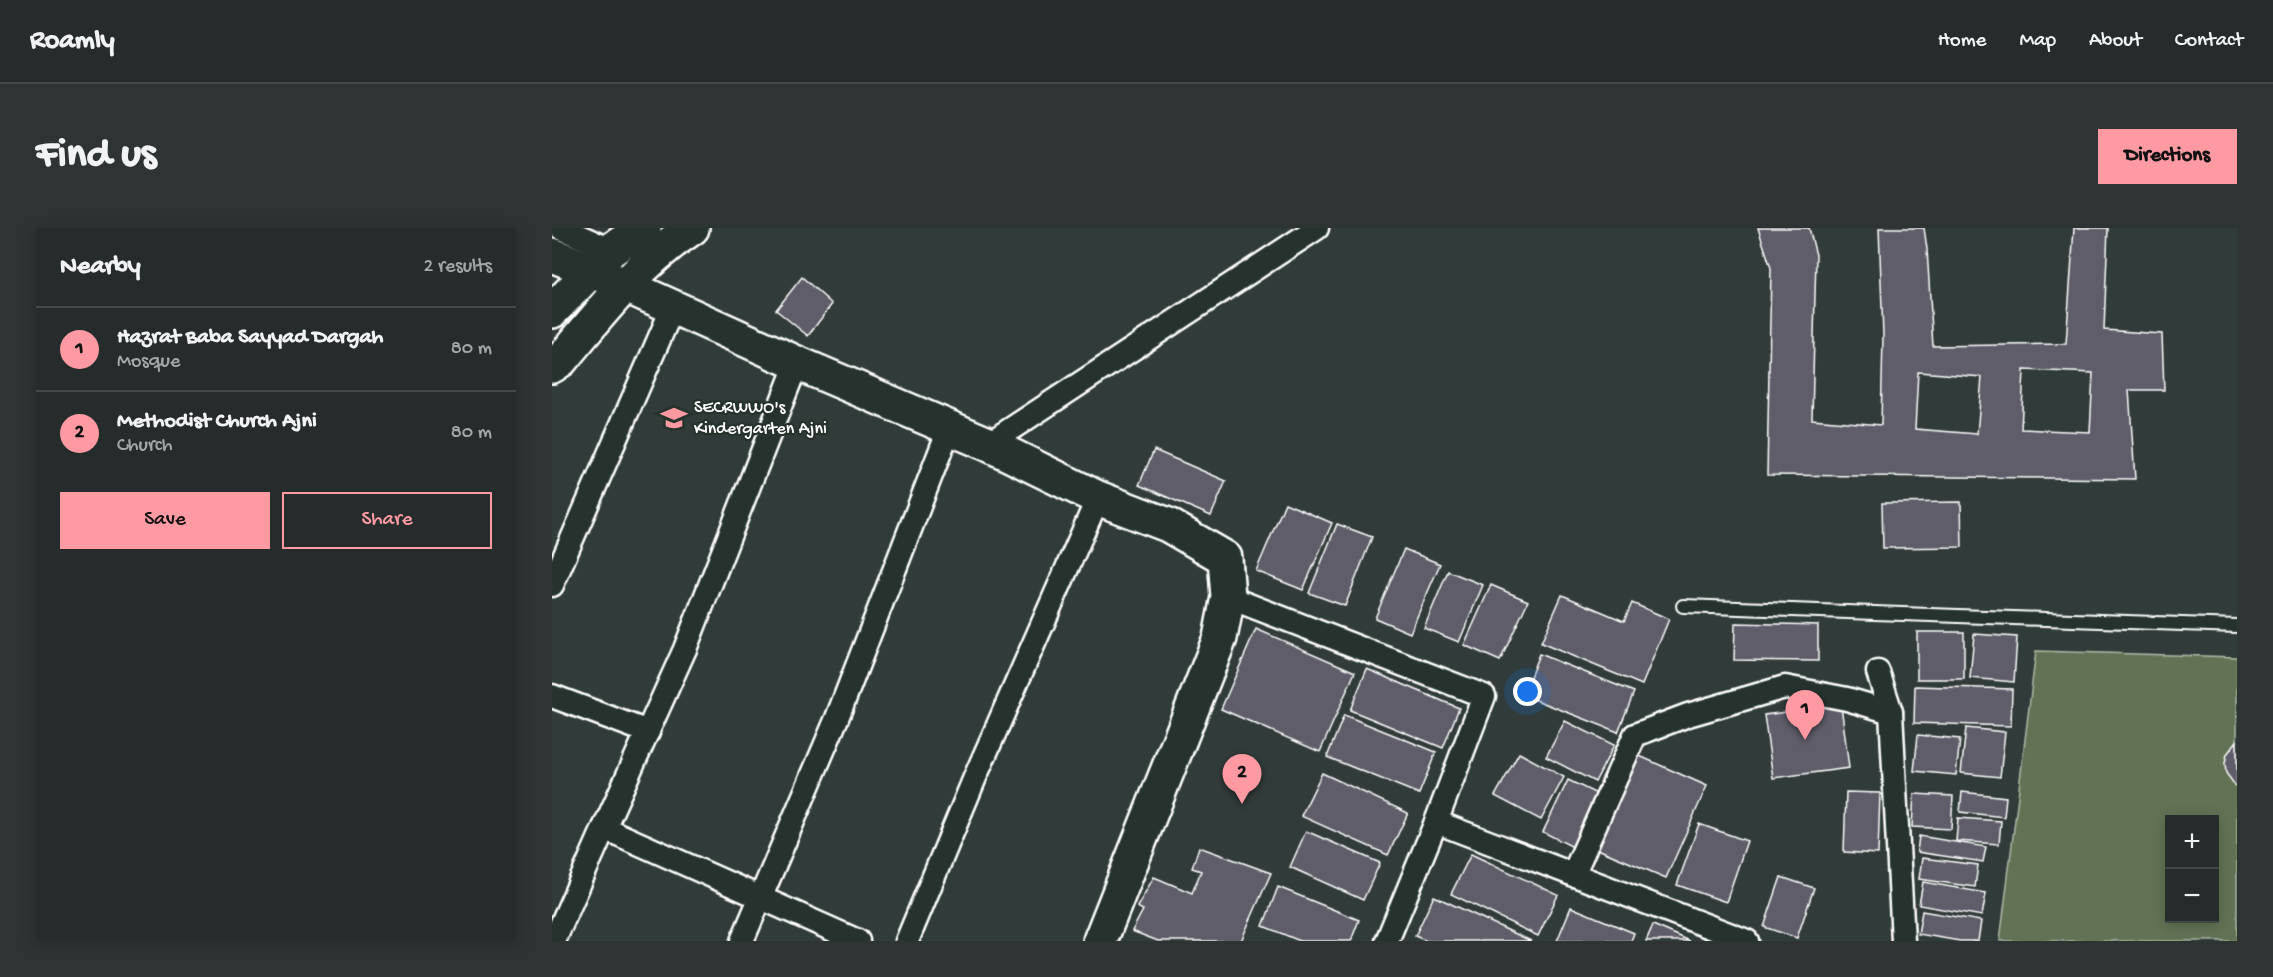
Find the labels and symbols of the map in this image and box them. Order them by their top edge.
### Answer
place label: SECRWWO's Kindergarten Ajni [694,398,827,440]
school or university icon: SECRWWO's Kindergarten Ajni [659,403,689,433]
your location [1513,677,1542,706]
pin: 1 [1786,690,1824,740]
pin: 2 [1222,754,1262,804]

